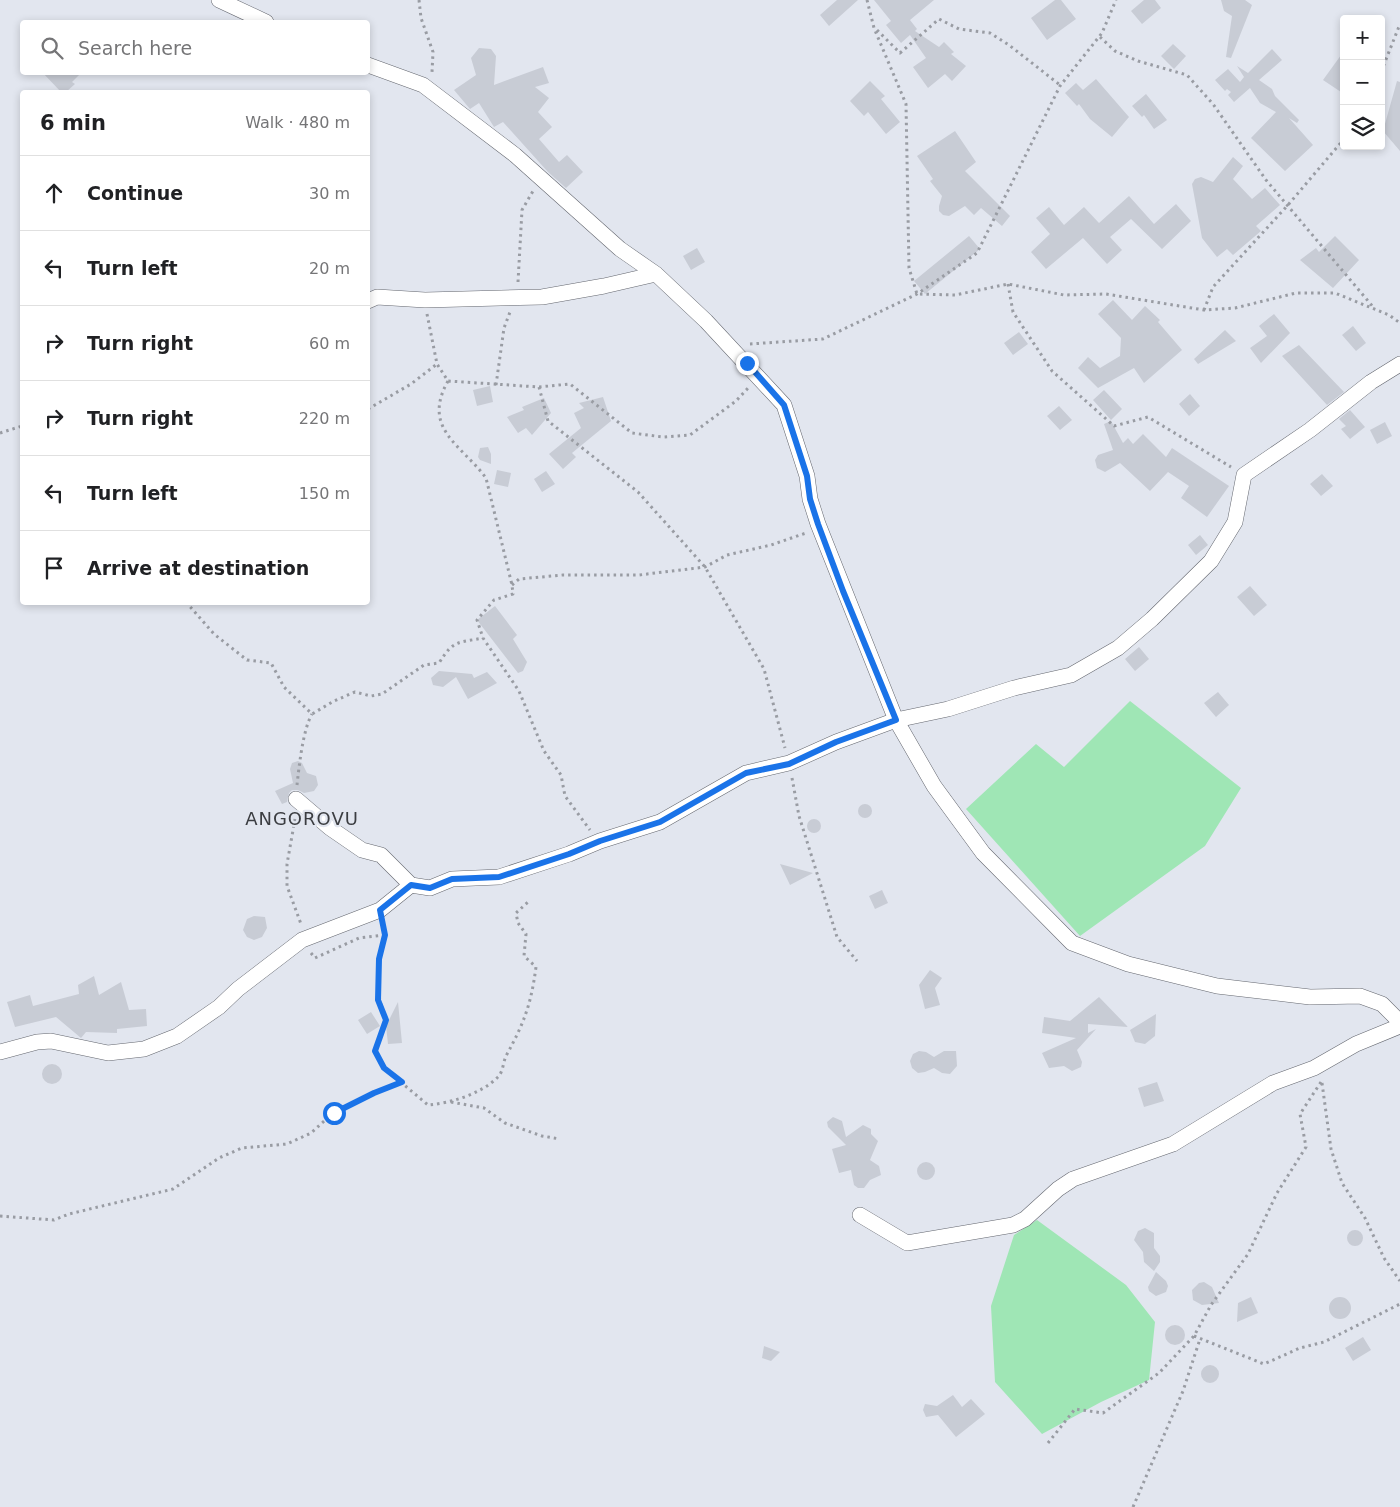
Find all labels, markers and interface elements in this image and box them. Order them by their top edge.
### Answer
map controls [1340,15,1385,150]
button: + [1340,15,1385,60]
search box [20,20,370,75]
icon: search [38,34,66,62]
text: Search here [78,37,192,59]
button: − [1340,60,1385,105]
button: layers [1340,105,1385,150]
text: 6 min [40,111,106,135]
text: Walk · 480 m [245,113,350,132]
icon: ahead [40,179,68,207]
text: Continue [87,182,183,204]
text: 30 m [309,184,350,203]
icon: left [40,254,68,282]
text: Turn left [87,257,178,279]
text: 20 m [309,259,350,278]
icon: right [40,329,68,357]
text: Turn right [87,332,193,354]
text: 60 m [309,334,350,353]
route end [736,352,759,375]
icon: right [40,404,68,432]
text: Turn right [87,407,193,429]
text: 220 m [299,409,350,428]
icon: left [40,479,68,507]
text: Turn left [87,482,178,504]
text: 150 m [299,484,350,503]
icon: arrive [40,554,68,582]
text: Arrive at destination [87,557,309,579]
district label: ANGOROVU [245,808,359,829]
route start [323,1102,346,1125]

